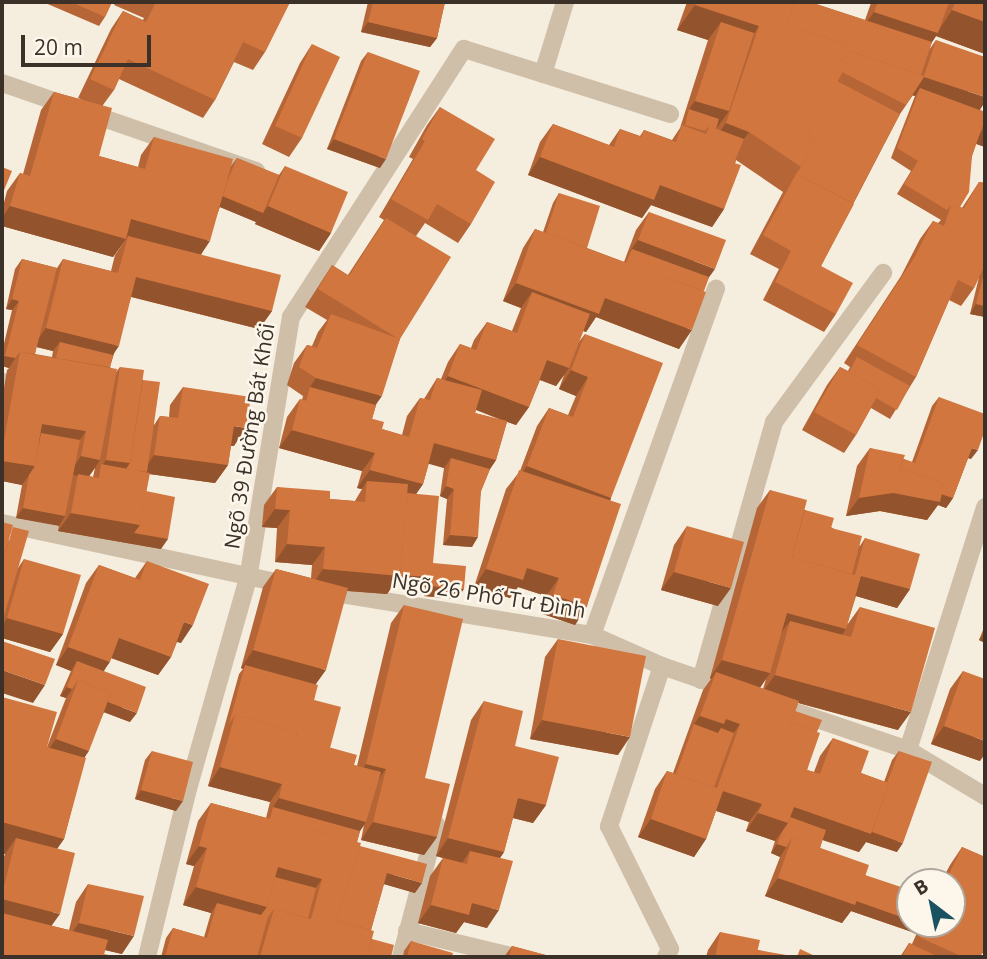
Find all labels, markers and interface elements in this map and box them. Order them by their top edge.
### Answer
scale bar [24,21,154,65]
text: 20 m [34,33,83,61]
street label: Ngõ 39 Đường Bát Khối [219,321,279,551]
street label: Ngõ 26 Phố Tư Đình [390,567,588,623]
north arrow [896,868,966,938]
text: B [909,872,933,901]

